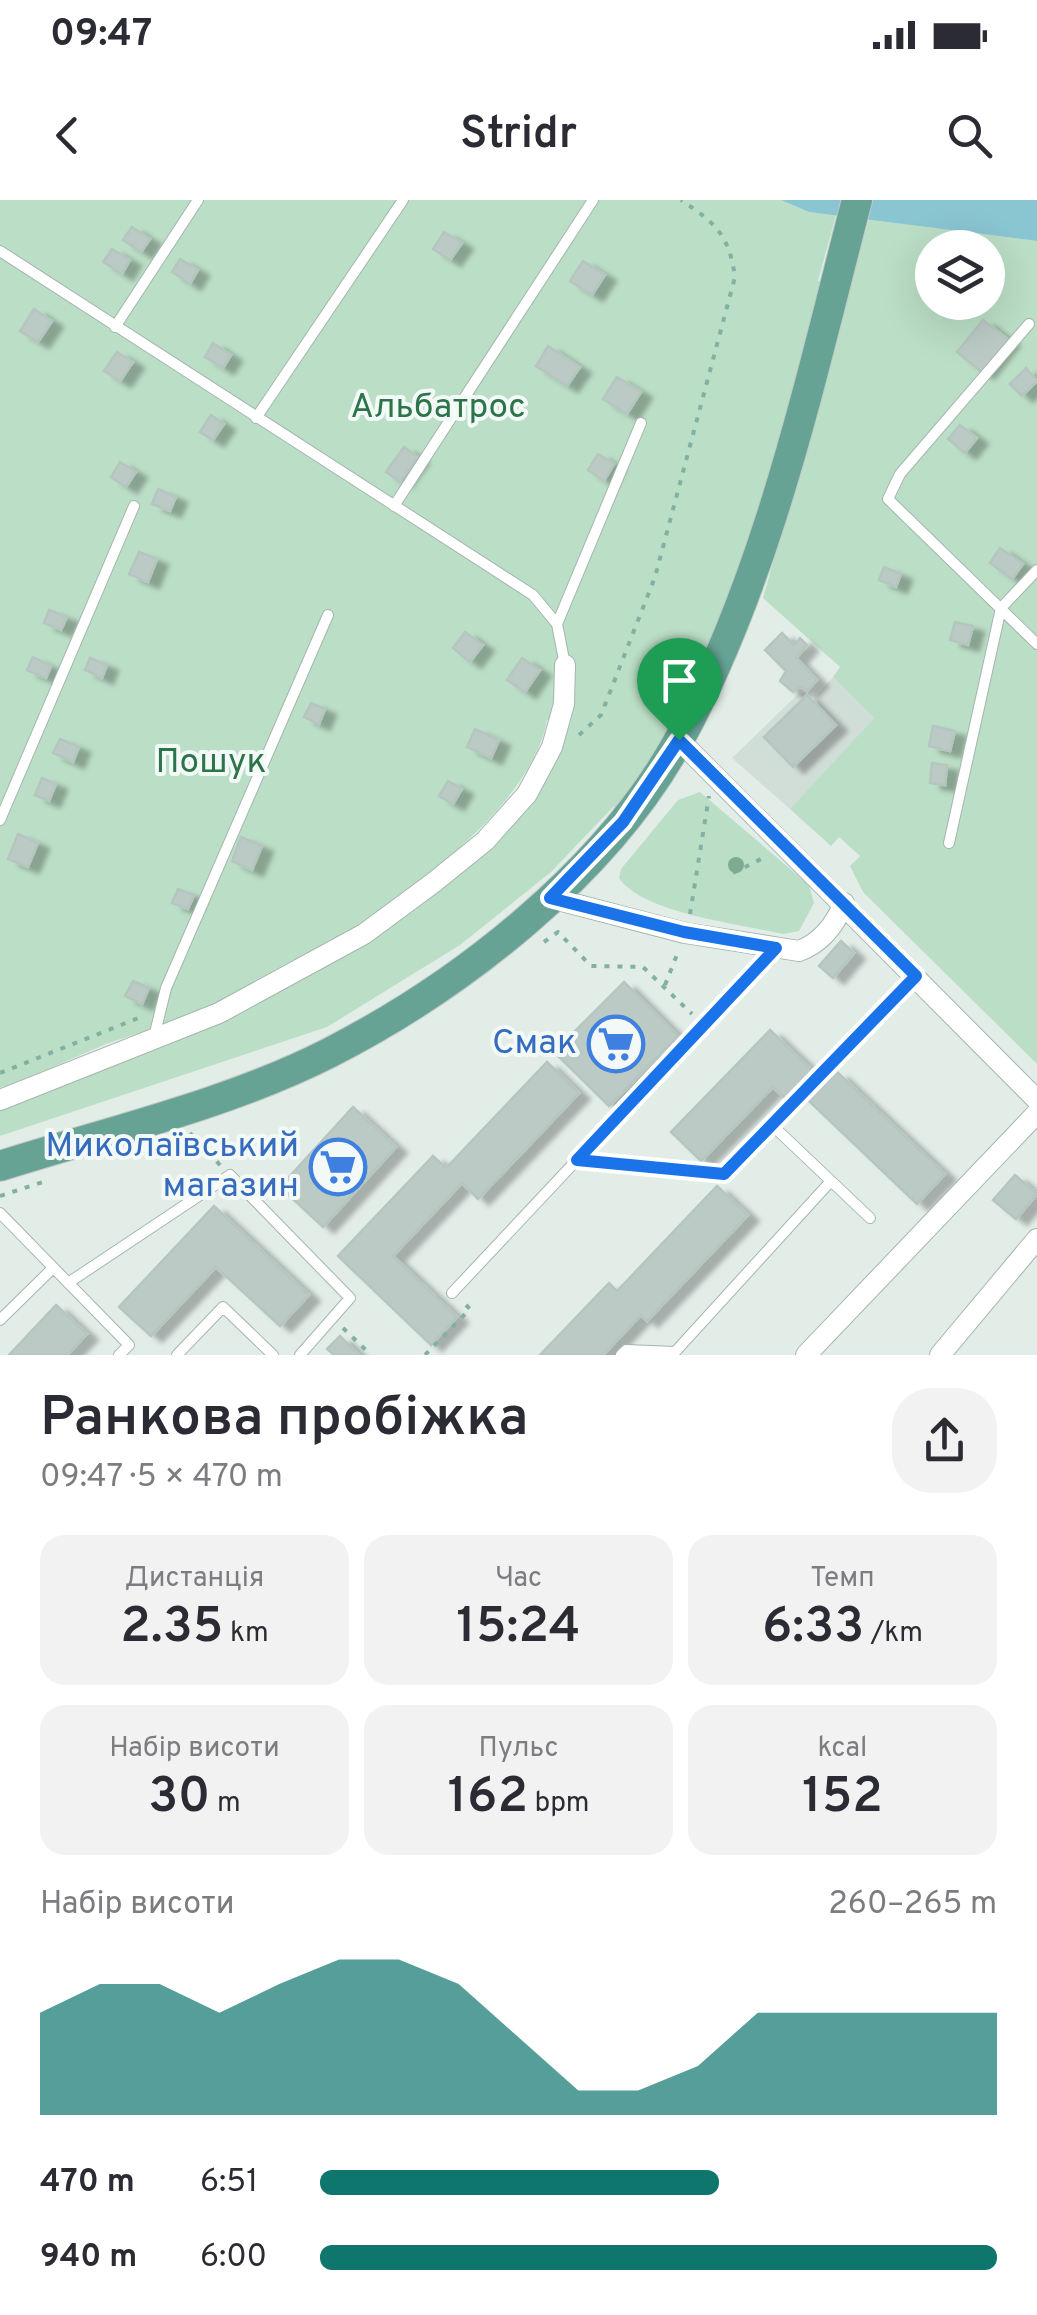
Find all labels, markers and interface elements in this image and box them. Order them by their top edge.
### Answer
text: 09:47 [50,11,152,60]
text: Stridr [460,107,577,164]
icon: back [40,108,95,163]
icon: search [942,108,997,163]
map controls [915,230,1005,320]
button: layers [915,230,1005,320]
park label: Альбатрос [350,386,526,430]
pin [637,638,722,741]
icon: arrive [652,653,707,708]
park label: Пошук [155,741,267,785]
supermarket icon: Смак [586,1014,646,1074]
place label: Смак [492,1022,577,1066]
place label: Миколаївський магазин [45,1125,299,1209]
supermarket icon: Миколаївський магазин [308,1137,368,1197]
text: Ранкова пробіжка [40,1385,528,1455]
button: share [892,1388,997,1493]
text: 09:47 · 5 × 470 m [40,1458,283,1498]
text: Дистанція [125,1561,264,1597]
text: Час [495,1561,542,1597]
text: Темп [810,1561,875,1597]
text: 2.35 [120,1597,223,1660]
text: 15:24 [456,1597,581,1660]
text: 6:33 [762,1597,864,1660]
text: km [223,1616,269,1652]
text: /km [864,1616,923,1652]
text: Набір висоти [109,1731,280,1767]
text: Пульс [479,1731,558,1767]
text: kcal [818,1731,867,1767]
text: 30 [148,1767,210,1830]
text: 162 [447,1767,528,1830]
text: 152 [802,1767,883,1830]
text: m [210,1786,241,1822]
text: bpm [528,1786,590,1822]
text: Набір висоти [40,1885,235,1925]
text: 260–265 m [828,1885,997,1925]
text: 470 m [40,2163,135,2203]
text: 6:51 [200,2163,258,2203]
text: 940 m [40,2238,137,2278]
text: 6:00 [200,2238,267,2278]

